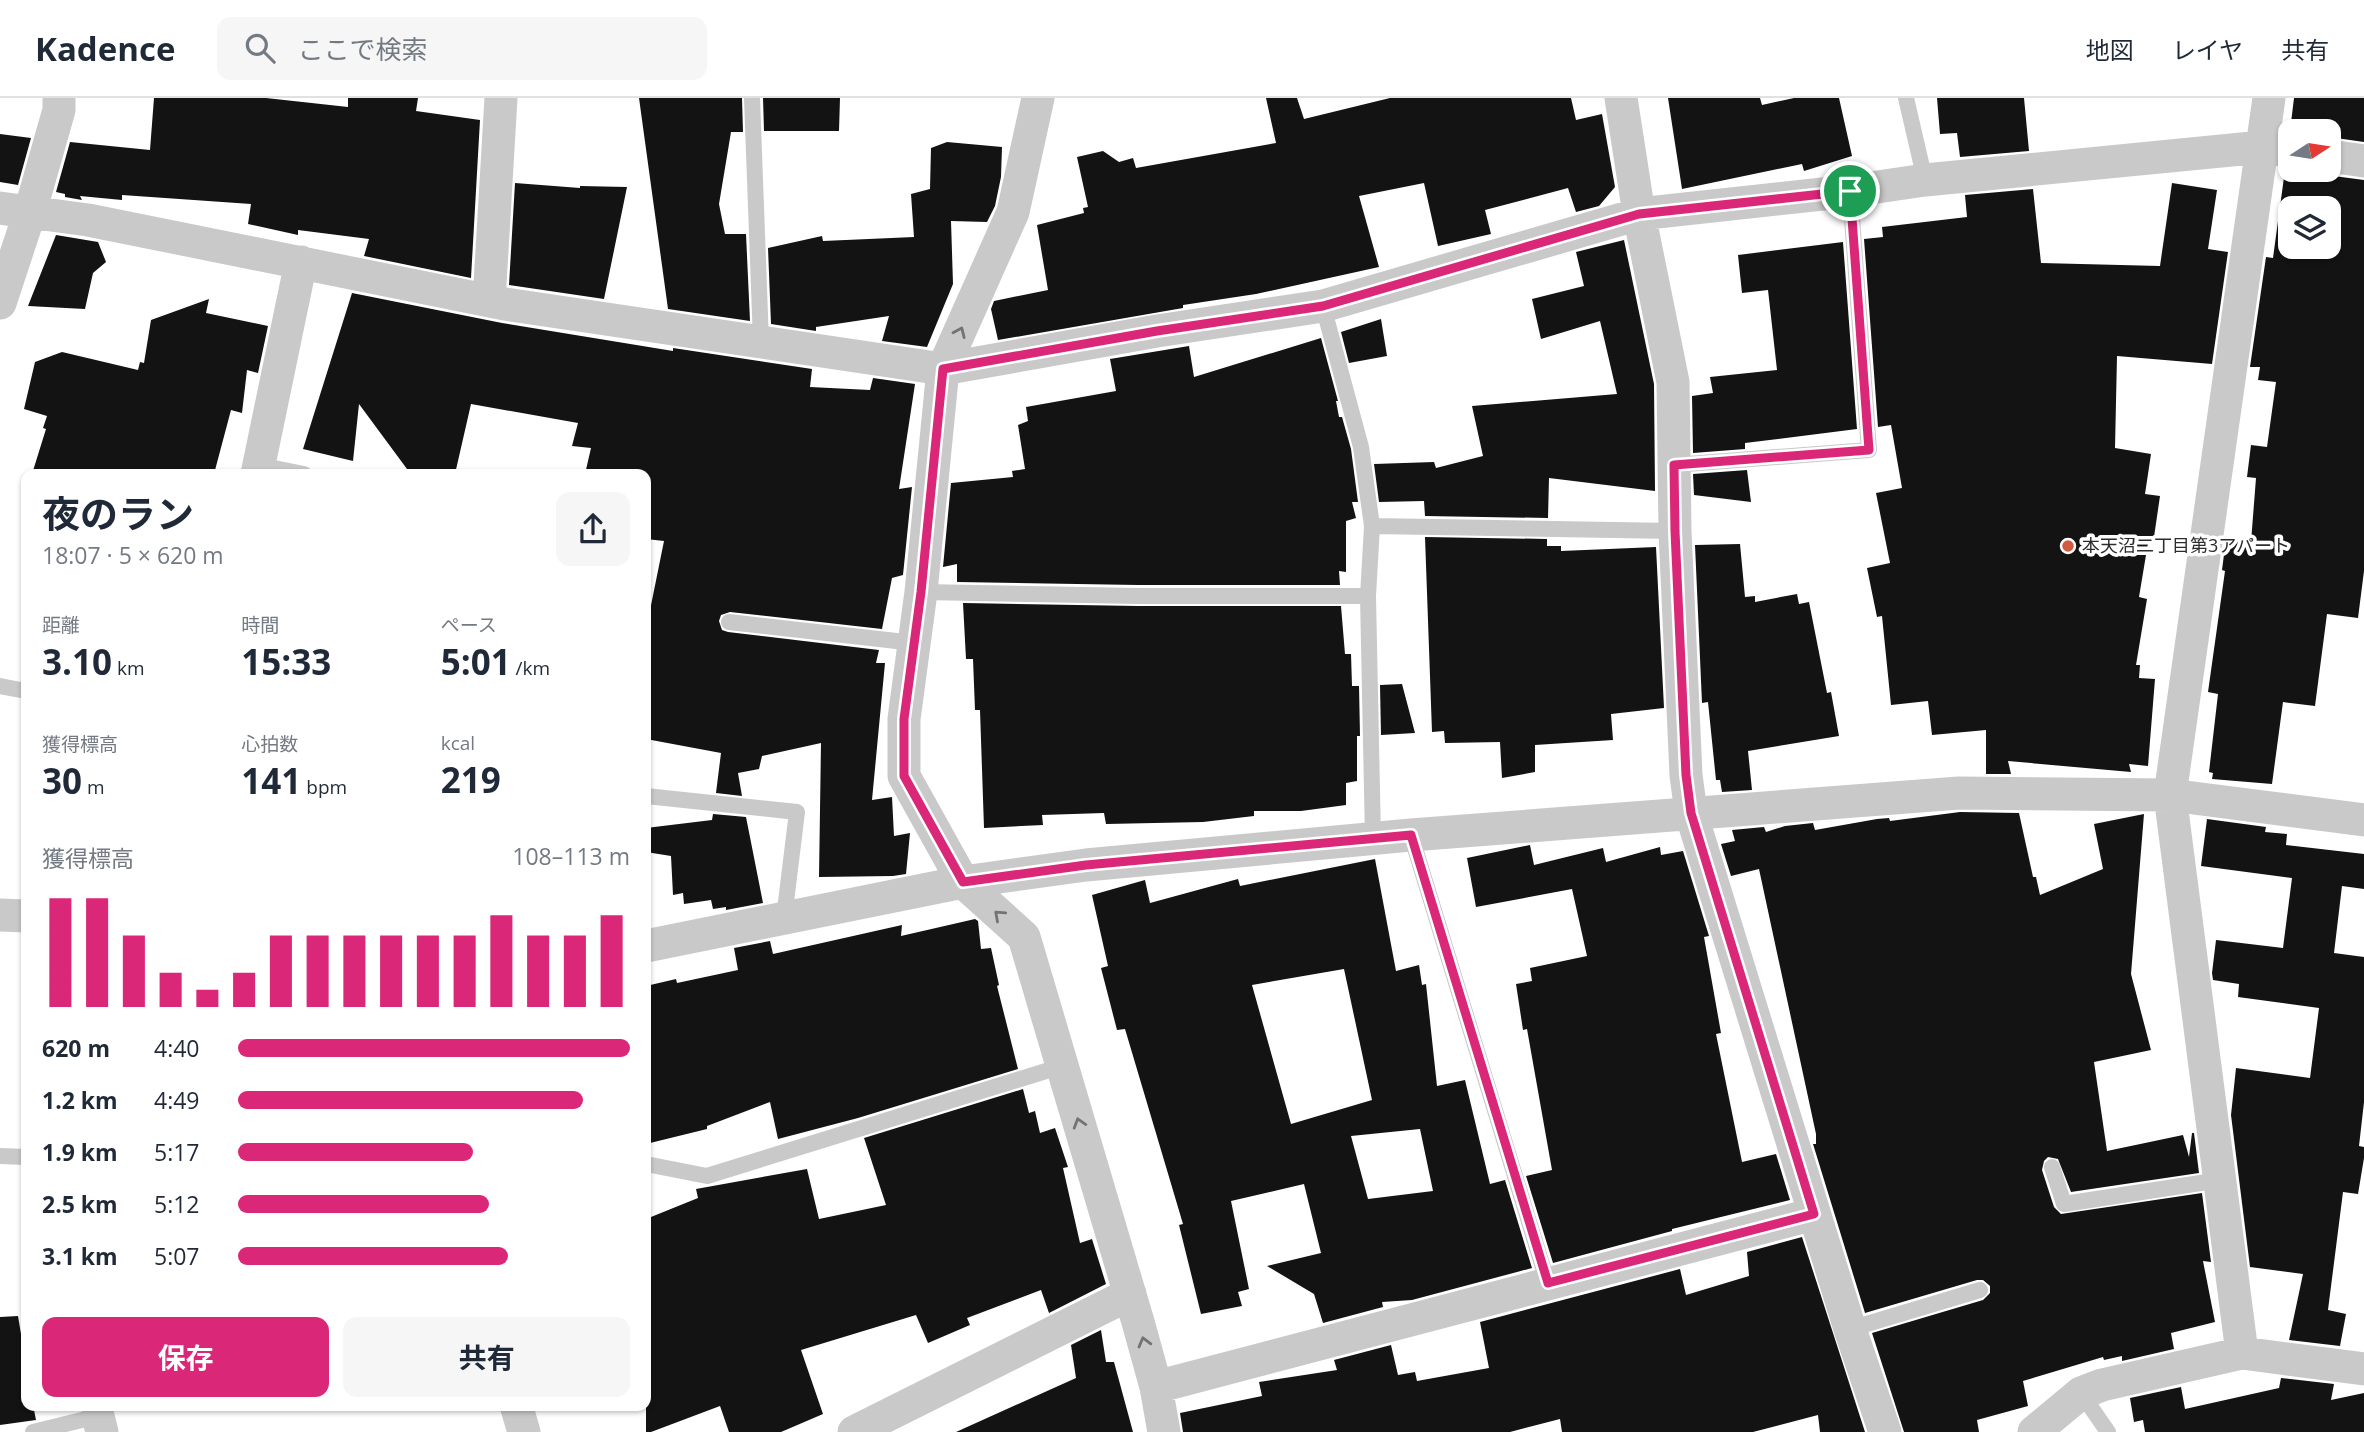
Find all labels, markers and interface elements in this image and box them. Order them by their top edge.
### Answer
search box [217,17,707,80]
text: Kadence [35,26,175,71]
icon: search [241,29,279,67]
text: ここで検索 [297,31,427,67]
text: 地図 [2086,33,2134,66]
text: レイヤ [2172,33,2243,66]
text: 共有 [2281,33,2329,66]
north arrow [2278,119,2342,182]
map controls [2278,119,2341,259]
pin [1820,161,1880,221]
icon: arrive [1831,172,1869,210]
button: layers [2278,196,2341,259]
one-way arrow [952,327,966,340]
text: 夜のラン [42,487,194,539]
button: share [556,492,630,566]
place label: 本天沼二丁目第3アパート [2082,533,2290,557]
marker: 本天沼二丁目第3アパート [2060,538,2076,554]
text: 18:07 · 5 × 620 m [42,539,224,571]
text: 距離 [42,612,80,638]
text: 時間 [241,612,279,638]
text: ペース [441,612,497,638]
text: 3.10 [42,638,112,685]
text: 15:33 [241,638,331,685]
text: 5:01 [441,638,511,685]
text: km [112,655,145,681]
text: /km [511,655,550,681]
text: kcal [441,730,475,756]
text: 獲得標高 [42,731,118,757]
text: 心拍数 [241,731,298,757]
text: 219 [441,756,501,803]
text: 30 [42,757,82,804]
text: 141 [241,757,301,804]
text: m [82,774,105,800]
text: bpm [301,774,347,800]
text: 108–113 m [512,840,630,872]
text: 獲得標高 [42,842,134,874]
one-way arrow [994,910,1007,923]
text: 620 m [42,1032,110,1064]
text: 4:40 [154,1032,200,1064]
text: 1.2 km [42,1084,118,1116]
text: 4:49 [154,1084,200,1116]
one-way arrow [1073,1118,1088,1130]
text: 1.9 km [42,1136,118,1168]
text: 5:17 [154,1136,200,1168]
text: 2.5 km [42,1188,118,1220]
text: 5:12 [154,1188,200,1220]
text: 3.1 km [42,1240,118,1272]
text: 5:07 [154,1240,200,1272]
button: 保存 [42,1317,329,1397]
button: 共有 [343,1317,630,1397]
one-way arrow [1138,1336,1152,1348]

